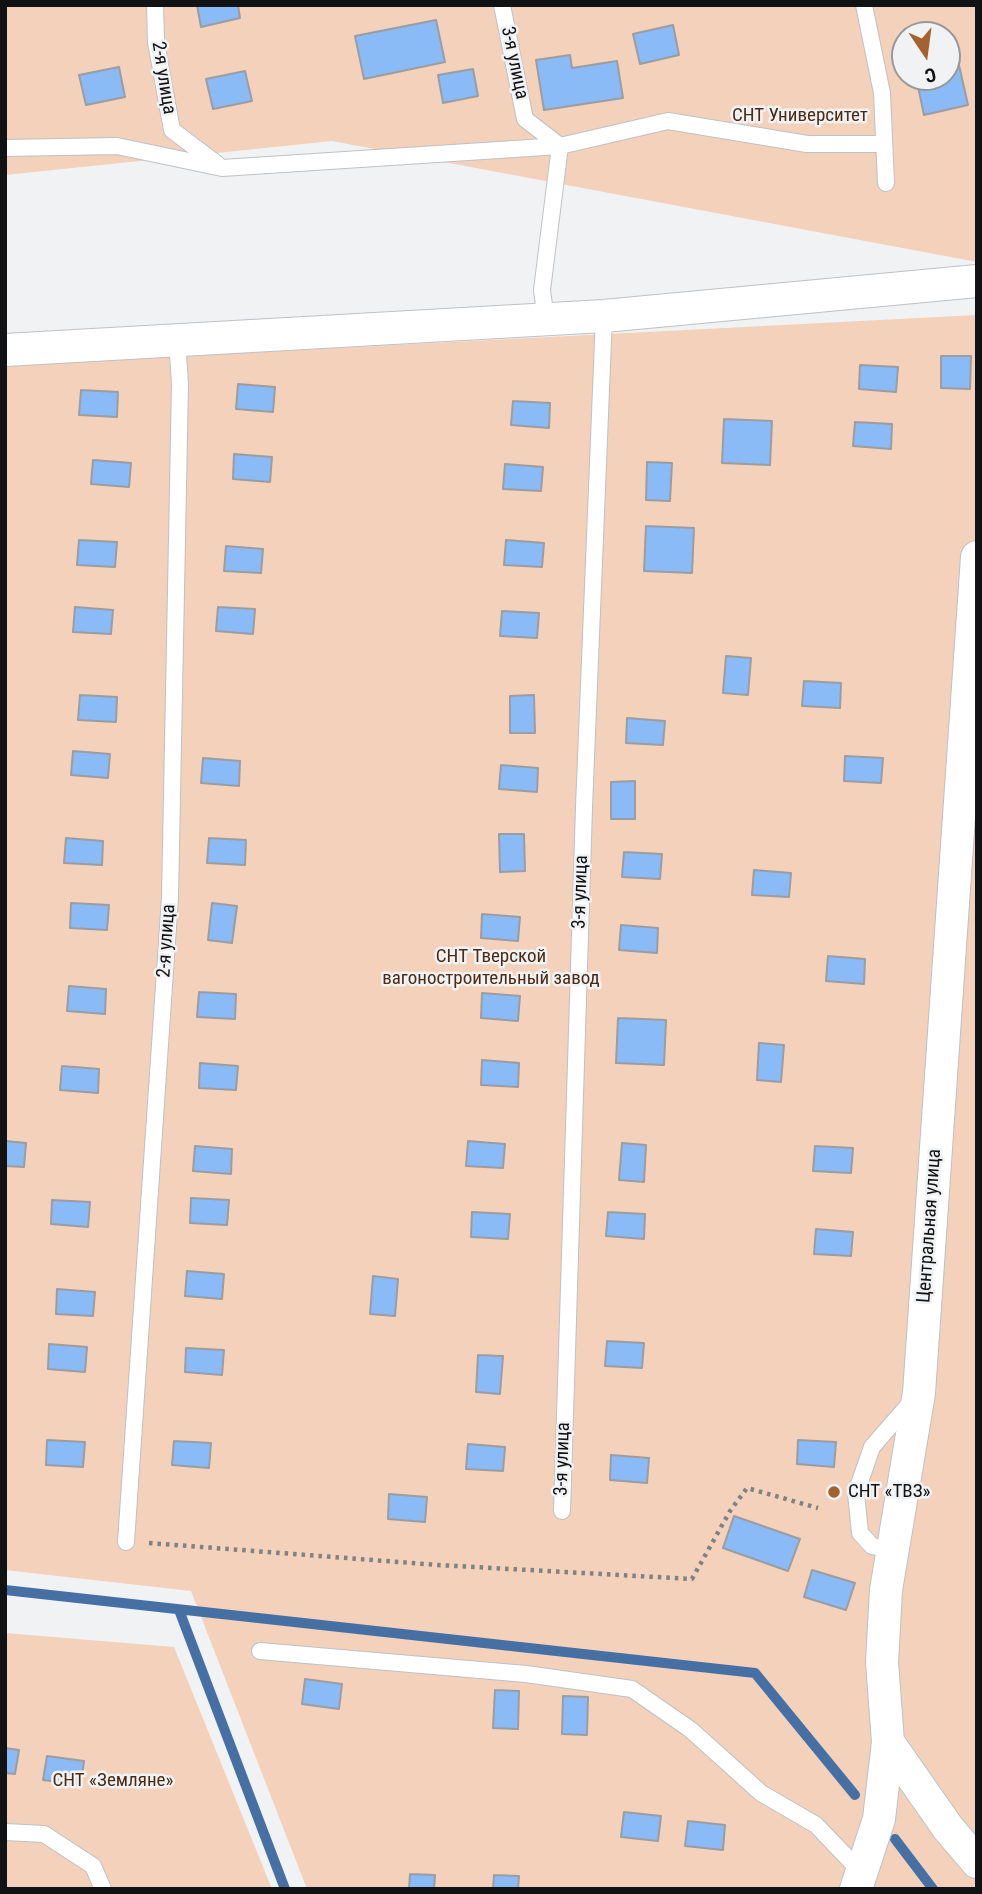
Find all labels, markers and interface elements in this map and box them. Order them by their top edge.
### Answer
north arrow [891,21,961,91]
street label: 3-я улица [495,25,533,101]
street label: 2-я улица [146,40,180,116]
text: С [923,63,938,87]
park label: СНТ Университет [732,105,868,127]
street label: 3-я улица [568,855,594,929]
street label: 2-я улица [153,904,181,978]
park label: СНТ Тверской вагоностроительный завод [382,946,600,990]
street label: Центральная улица [913,1148,947,1304]
street label: 3-я улица [550,1422,576,1496]
place label: СНТ «ТВЗ» [848,1481,931,1503]
marker: СНТ «ТВЗ» [826,1484,842,1500]
park label: СНТ «Земляне» [53,1770,173,1792]

